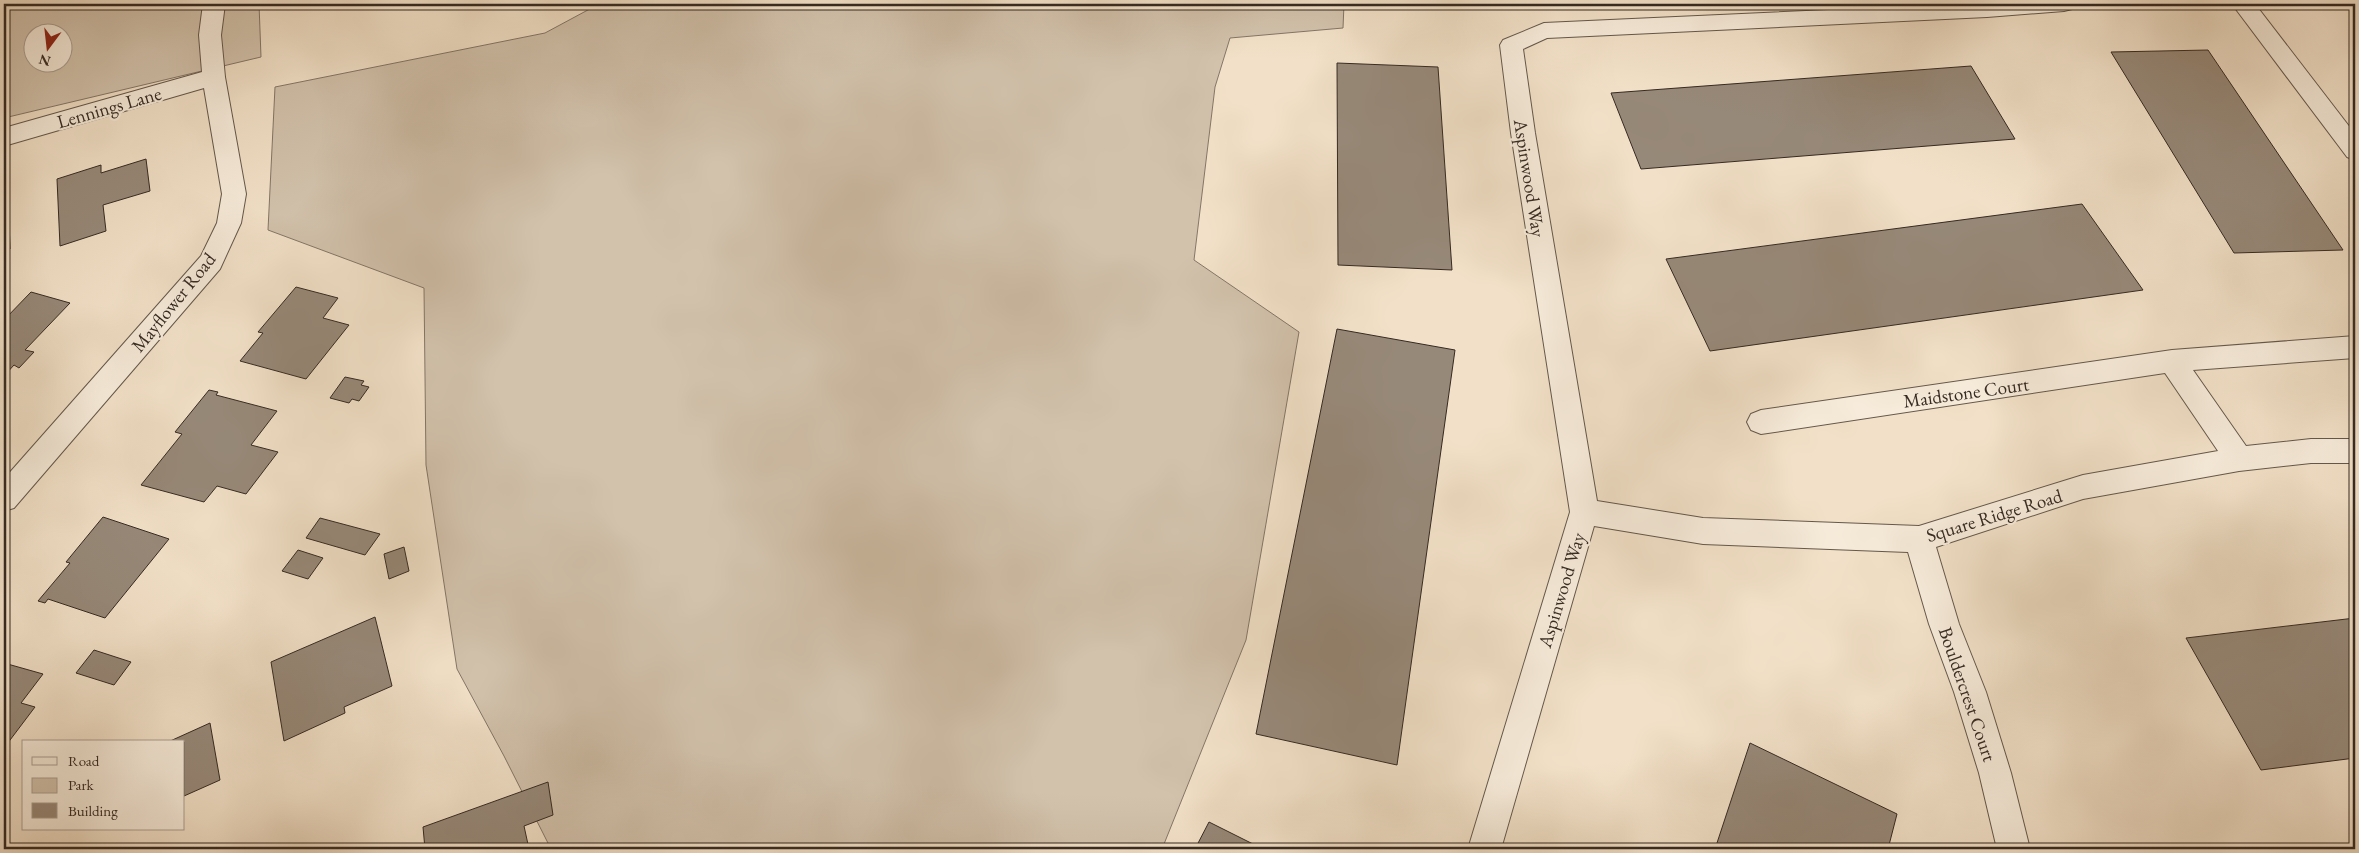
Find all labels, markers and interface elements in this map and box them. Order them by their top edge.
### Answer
north arrow [22,22,72,72]
text: N [36,50,52,71]
street label: Lennings Lane [54,81,164,134]
street label: Aspinwood Way [1508,116,1551,240]
street label: Mayflower Road [126,247,221,357]
street label: Maidstone Court [1902,371,2031,414]
street label: Square Ridge Road [1923,483,2066,548]
street label: Aspinwood Way [1532,529,1591,652]
street label: Bouldercrest Court [1933,624,2002,765]
legend [22,740,185,830]
text: Road [68,751,100,770]
text: Park [68,775,95,794]
text: Building [68,801,118,820]

